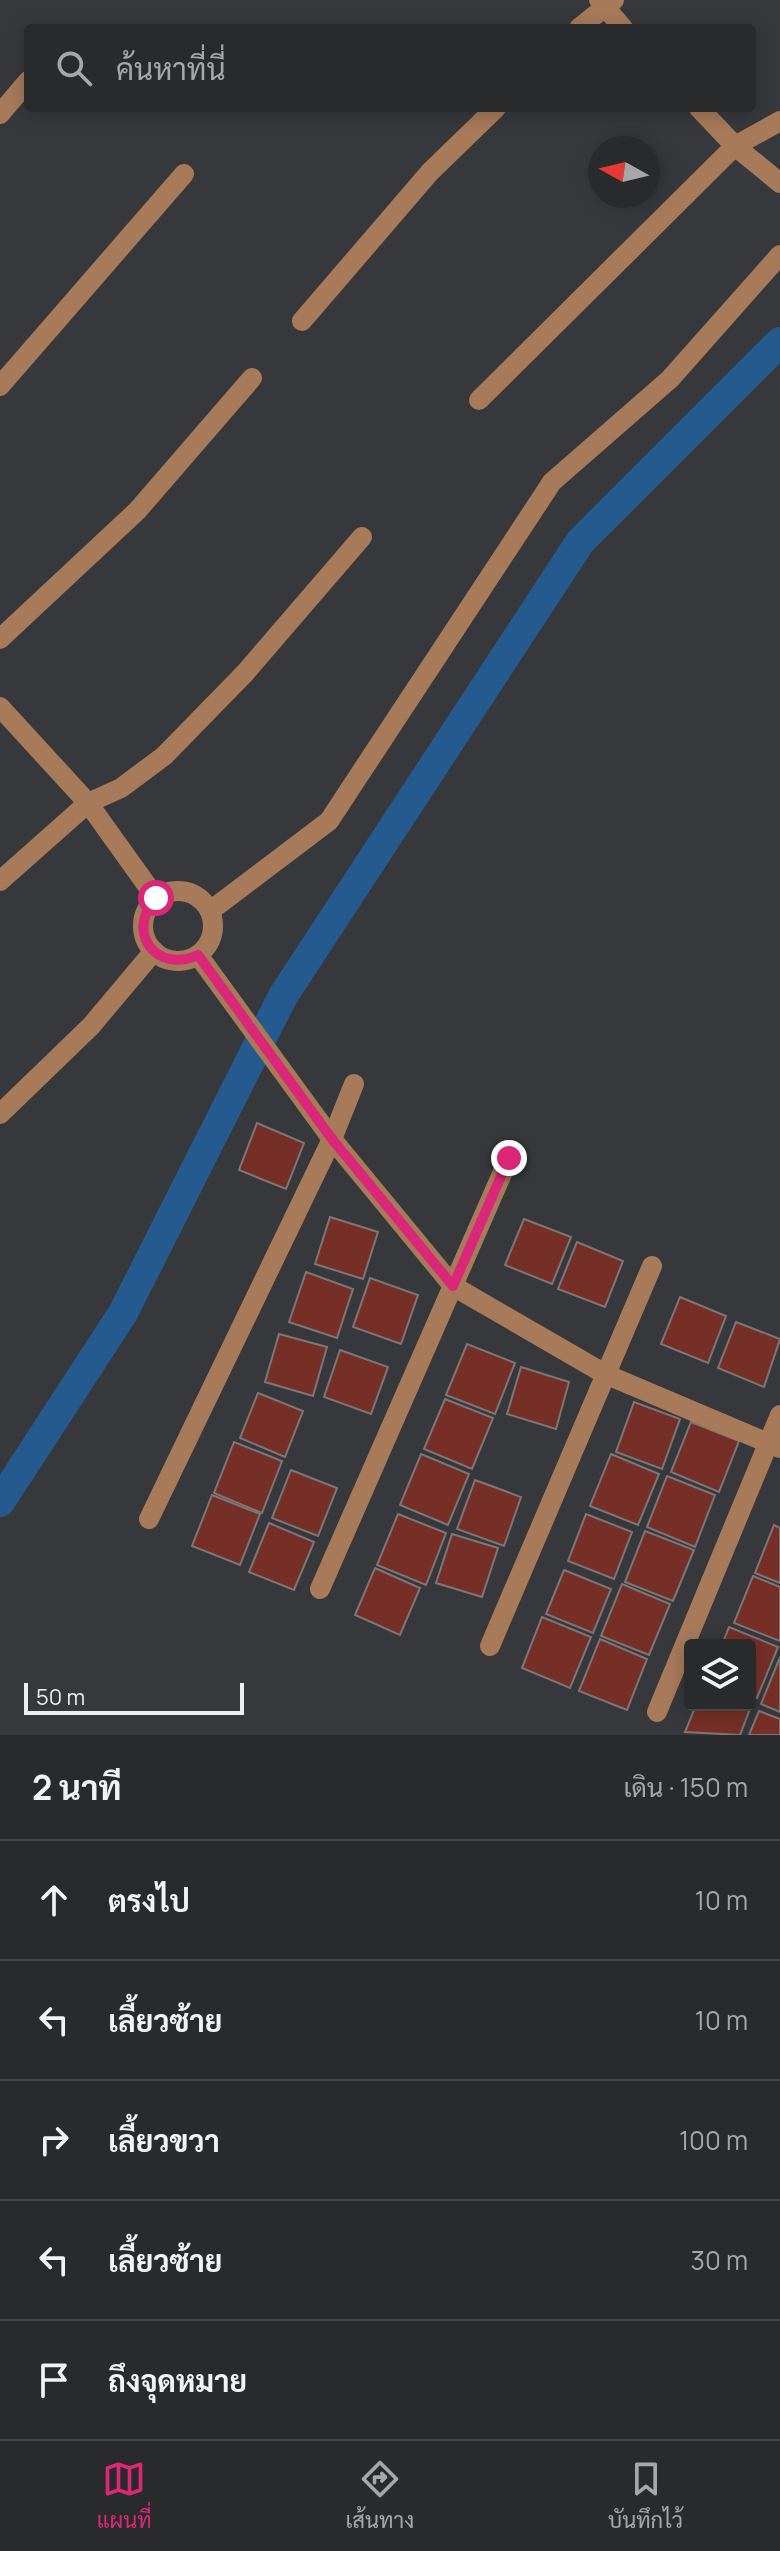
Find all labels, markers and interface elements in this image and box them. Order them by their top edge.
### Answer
search box [24,24,756,112]
icon: search [52,46,96,90]
text: ค้นหาที่นี่ [116,48,226,89]
north arrow [588,136,660,208]
route start [138,880,174,916]
route end [491,1140,527,1176]
map controls [684,1639,756,1711]
button: layers [684,1639,756,1711]
scale bar [24,1679,244,1715]
text: 50 m [36,1682,85,1712]
text: 2 นาที [32,1764,122,1810]
text: เดิน · 150 m [623,1769,748,1805]
icon: ahead [32,1878,76,1922]
text: ตรงไป [108,1880,190,1921]
text: 10 m [695,1882,748,1918]
icon: left [32,1998,76,2042]
text: เลี้ยวซ้าย [108,2000,222,2041]
text: 10 m [695,2002,748,2038]
icon: right [32,2118,76,2162]
text: เลี้ยวขวา [108,2120,220,2161]
text: 100 m [679,2122,748,2158]
icon: left [32,2238,76,2282]
text: เลี้ยวซ้าย [108,2240,222,2281]
text: 30 m [691,2242,748,2278]
icon: arrive [32,2358,76,2402]
text: ถึงจุดหมาย [108,2360,247,2401]
tab: แผนที่ [97,2457,152,2535]
tab: เส้นทาง [345,2457,414,2535]
tab: บันทึกไว้ [608,2457,683,2535]

